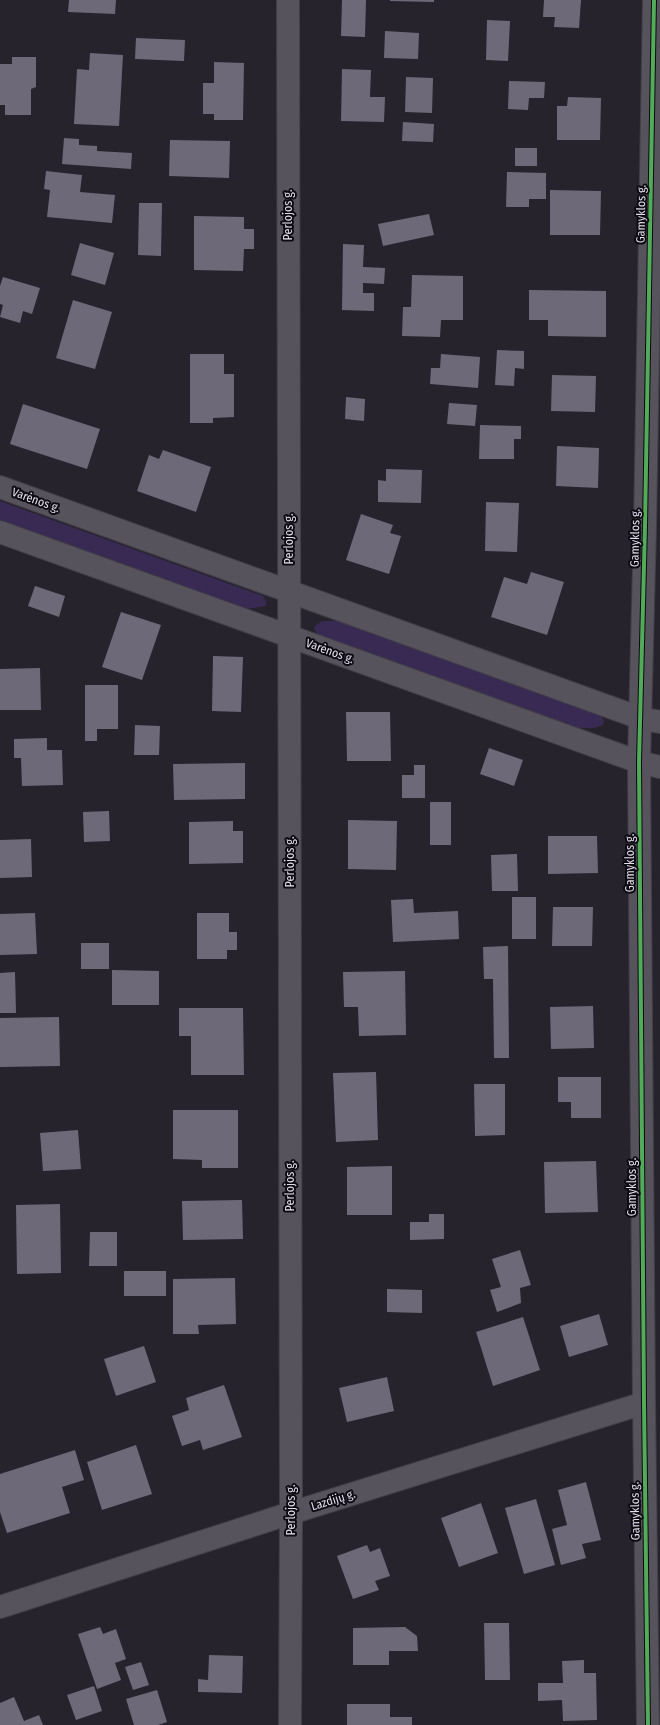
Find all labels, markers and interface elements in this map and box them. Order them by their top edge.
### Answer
street label: Gamyklos g. [633,184,649,243]
street label: Perlojos g. [281,189,295,240]
street label: Varėnos g. [10,485,62,515]
street label: Gamyklos g. [627,508,643,567]
street label: Perlojos g. [282,513,296,564]
street label: Varėnos g. [304,636,356,666]
street label: Gamyklos g. [623,833,637,892]
street label: Perlojos g. [283,836,297,887]
street label: Gamyklos g. [625,1157,639,1216]
street label: Perlojos g. [283,1160,297,1211]
street label: Gamyklos g. [627,1481,643,1540]
street label: Perlojos g. [284,1484,298,1535]
street label: Lazdijų g. [309,1487,357,1513]

